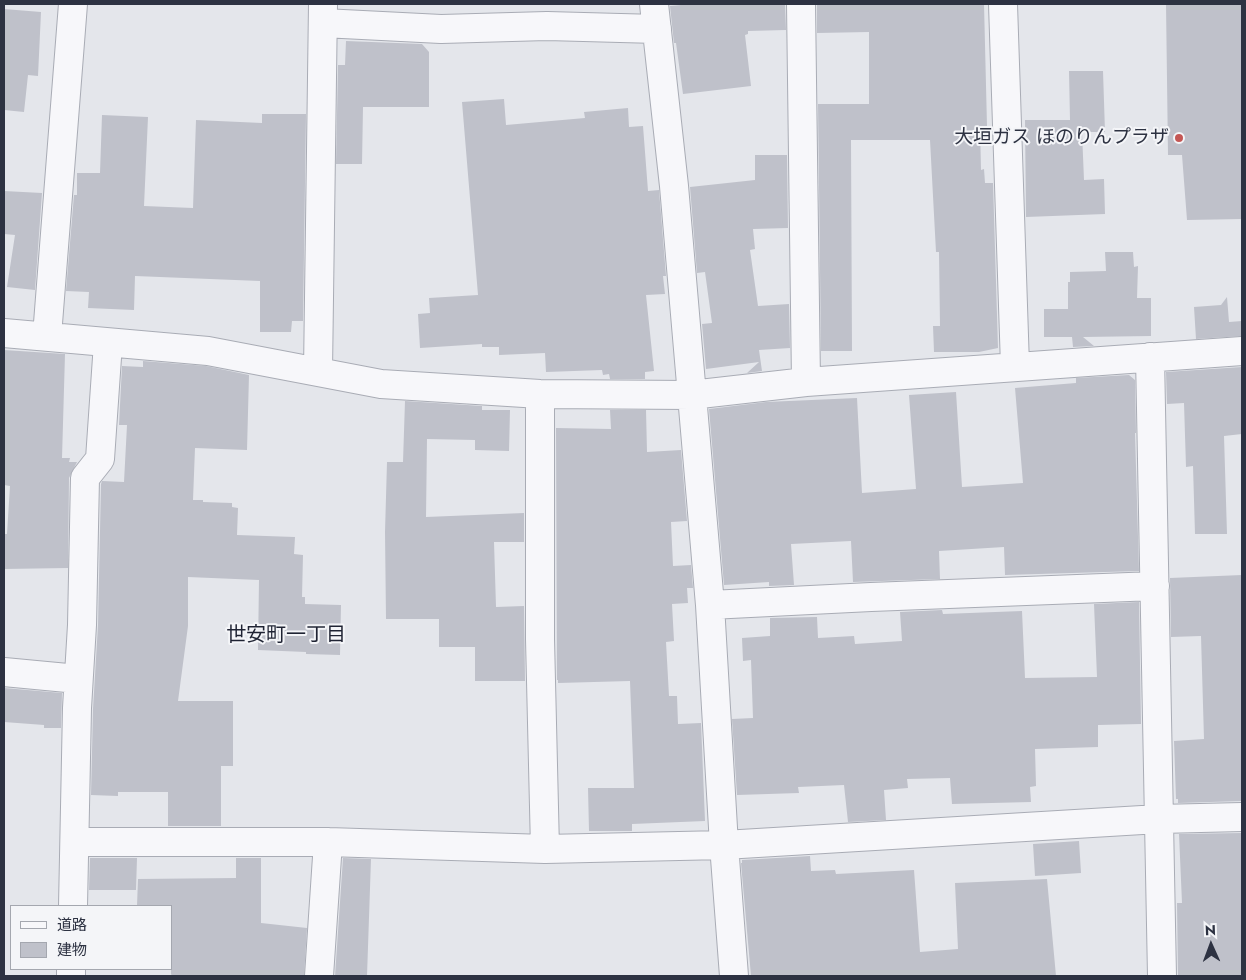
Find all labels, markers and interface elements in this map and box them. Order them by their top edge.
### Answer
place label: 大垣ガス ほのりんプラザ [954,127,1169,149]
marker: 大垣ガス ほのりんプラザ [1173,132,1185,144]
district label: 世安町一丁目 [226,624,346,648]
legend [10,905,172,970]
text: 道路 [57,914,87,936]
north arrow [1186,920,1236,970]
text: N [1205,920,1216,940]
text: 建物 [57,939,87,961]

